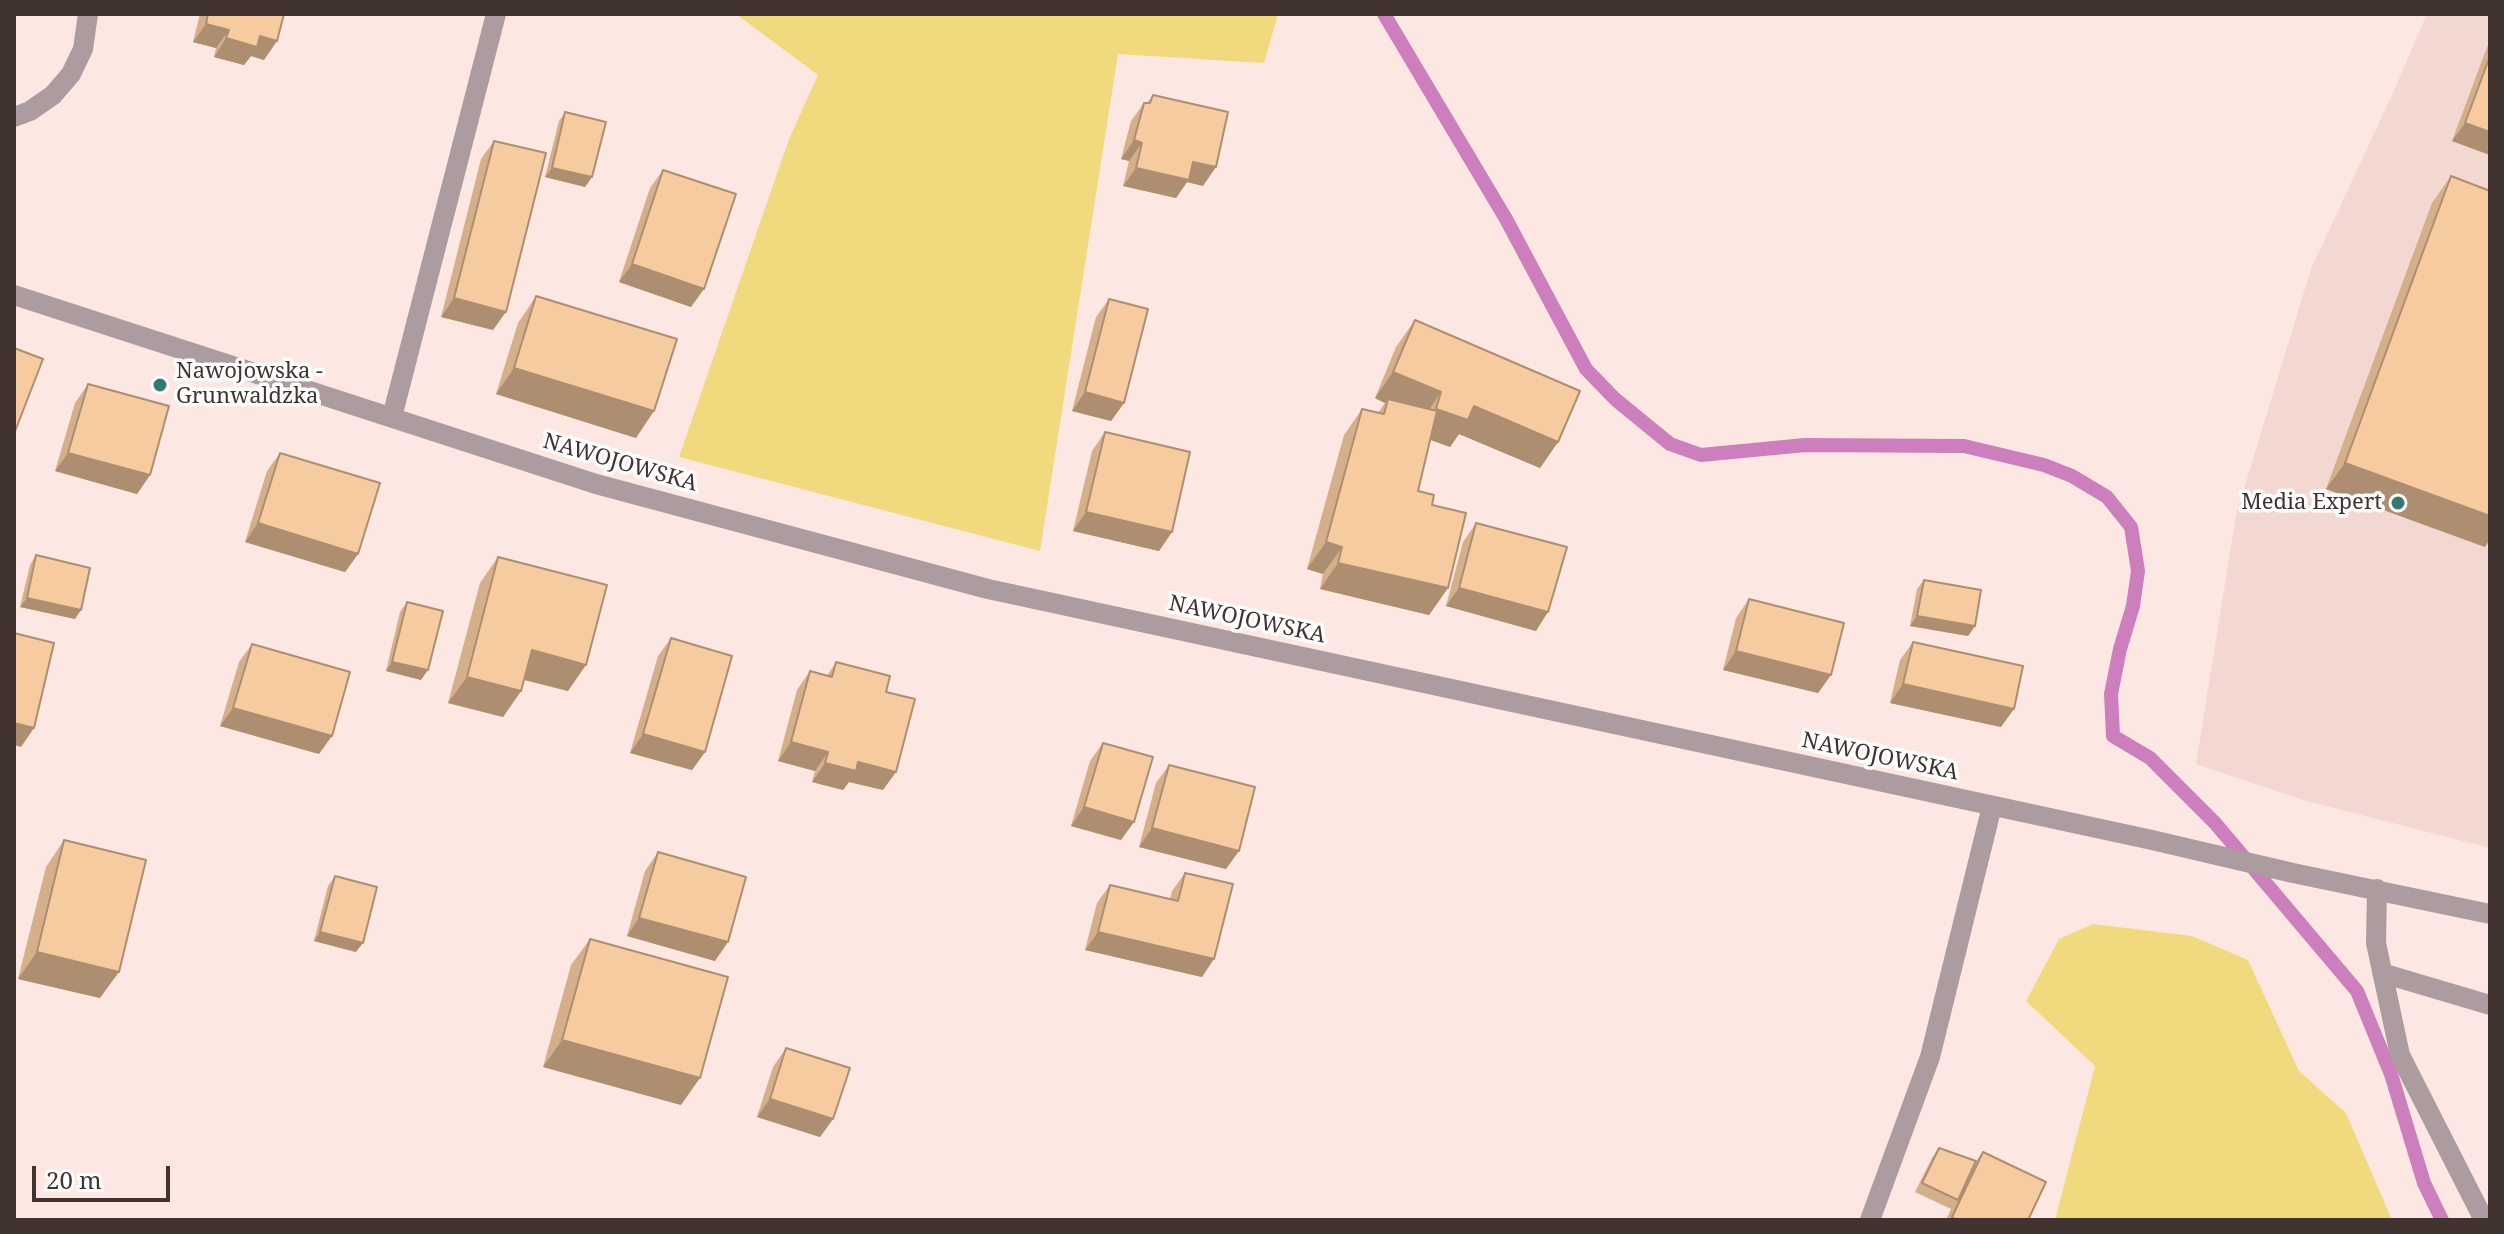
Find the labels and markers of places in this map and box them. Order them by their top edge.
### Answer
place label: Nawojowska - Grunwaldzka [176,359,323,410]
marker: Nawojowska - Grunwaldzka [151,376,169,394]
place label: Media Expert [2241,490,2382,516]
marker: Media Expert [2389,494,2407,512]

